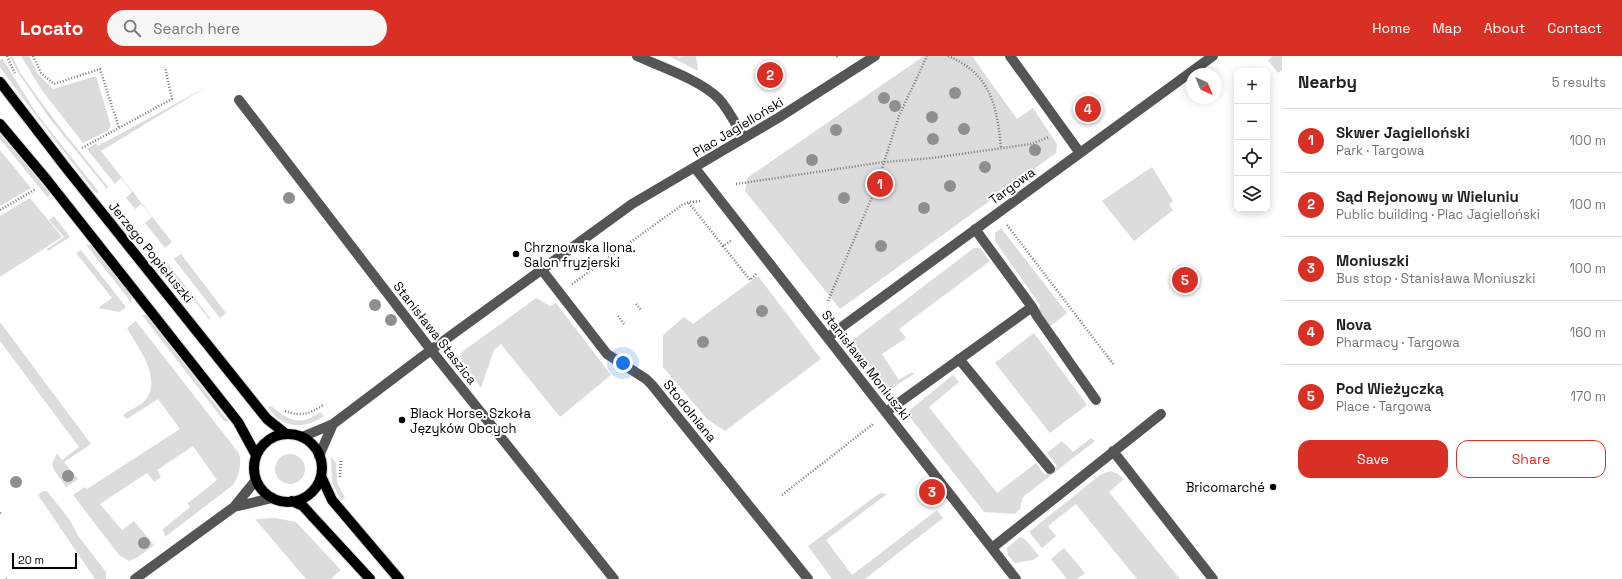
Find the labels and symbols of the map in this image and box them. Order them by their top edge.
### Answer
pin: 2 [757,60,783,90]
north arrow [1186,68,1222,104]
street label: Plac Jagielloński [690,93,786,161]
pin: 4 [1075,94,1101,124]
street label: Targowa [986,163,1039,208]
pin: 1 [867,169,893,199]
street label: Jerzego Popiełuszki [105,198,197,306]
place label: Chrznowska Ilona. Salon fryzjerski [524,239,636,271]
marker: Chrznowska Ilona. Salon fryzjerski [511,249,521,259]
pin: 5 [1172,265,1198,295]
street label: Stanisława Staszica [390,278,481,388]
street label: Stanisława Moniuszki [818,307,914,423]
your location [613,353,633,373]
street label: Stodolniana [660,376,721,446]
place label: Black Horse. Szkoła Języków Obcych [410,405,531,437]
marker: Black Horse. Szkoła Języków Obcych [397,415,407,425]
pin: 3 [919,477,945,507]
place label: Bricomarché [1186,479,1265,496]
marker: Bricomarché [1268,482,1278,492]
scale bar [12,551,77,570]

